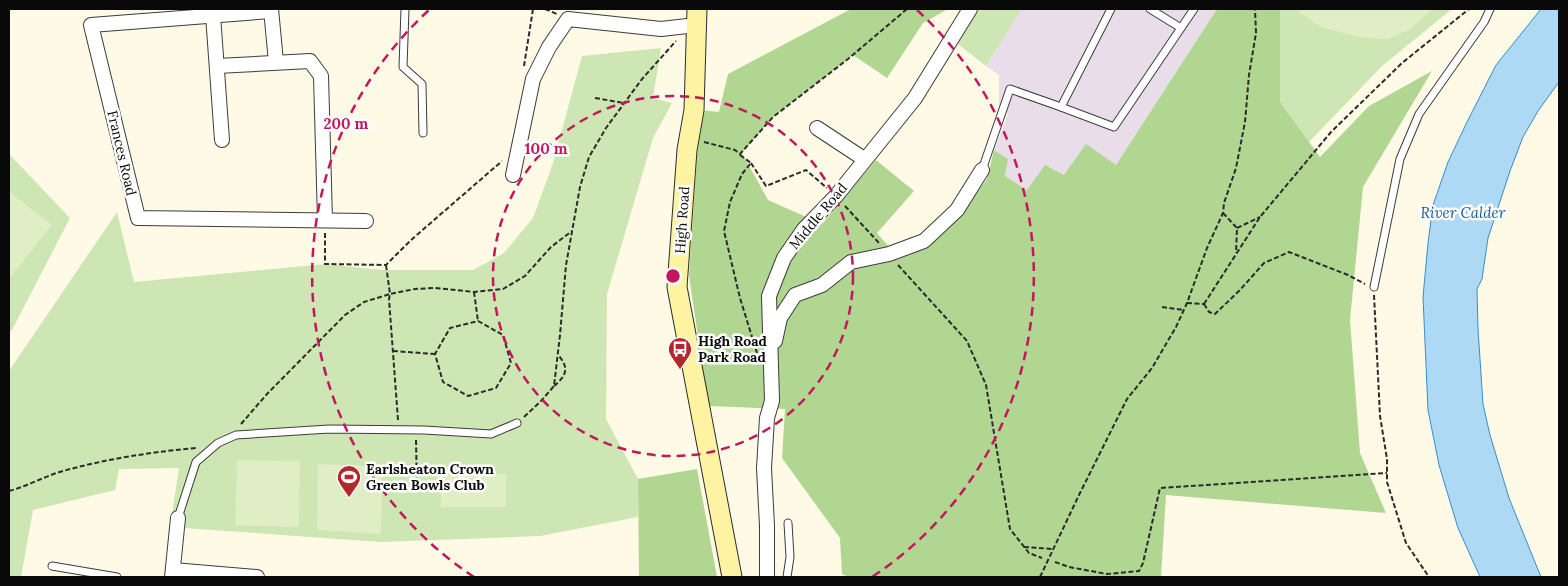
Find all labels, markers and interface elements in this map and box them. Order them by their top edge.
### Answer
street label: Frances Road [103,109,141,197]
text: 200 m [324,114,369,133]
text: 100 m [525,139,568,158]
street label: Middle Road [785,179,851,253]
street label: High Road [671,186,693,254]
water label: River Calder [1420,203,1506,222]
centre of rings [664,267,682,285]
place label: High Road Park Road [698,332,767,366]
bus stop icon: High Road Park Road [667,336,693,370]
place label: Earlsheaton Crown Green Bowls Club [366,460,494,494]
sports icon: Earlsheaton Crown Green Bowls Club [336,464,362,498]

